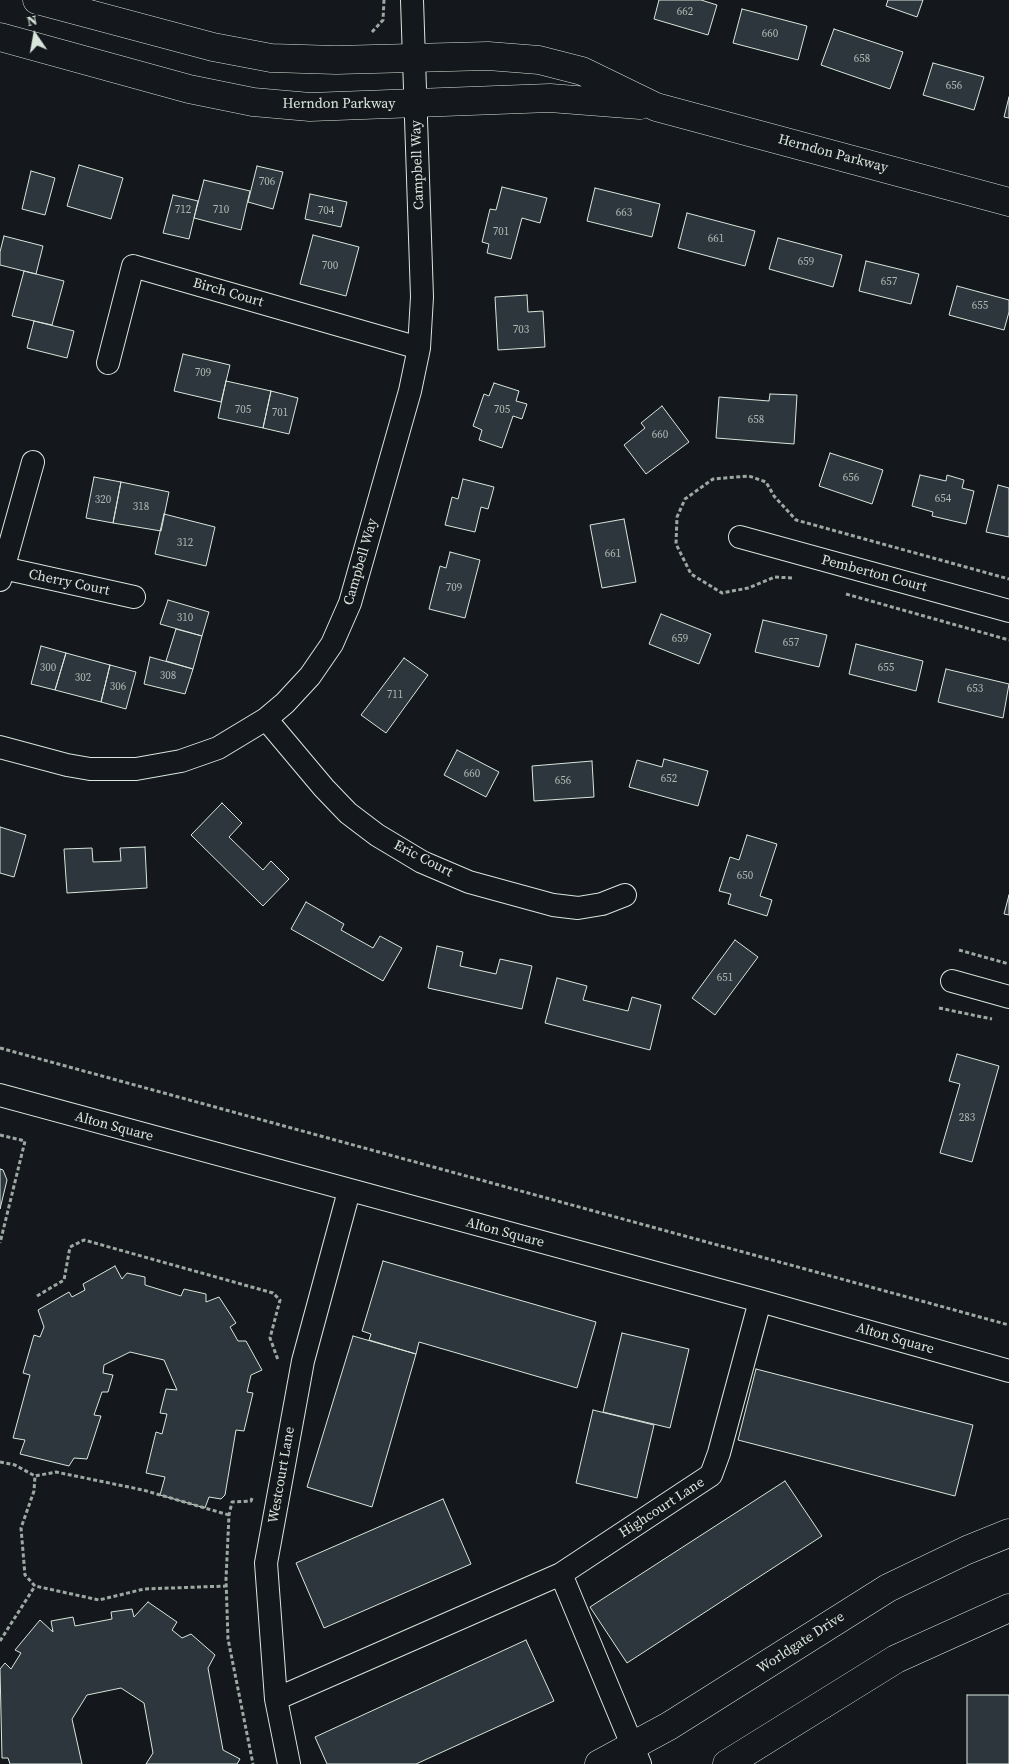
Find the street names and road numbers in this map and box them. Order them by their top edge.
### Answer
street label: Herndon Parkway [282,96,396,112]
street label: Campbell Way [408,120,428,210]
street label: Herndon Parkway [776,131,890,177]
street label: Birch Court [191,275,265,311]
street label: Campbell Way [341,517,381,607]
street label: Pemberton Court [819,552,929,596]
street label: Cherry Court [27,566,111,600]
street label: Eric Court [391,837,455,881]
street label: Alton Square [73,1108,155,1146]
street label: Alton Square [464,1214,546,1252]
street label: Alton Square [854,1320,936,1358]
street label: Westcourt Lane [265,1425,299,1525]
street label: Highcourt Lane [616,1474,708,1542]
street label: Worldgate Drive [754,1609,848,1677]

